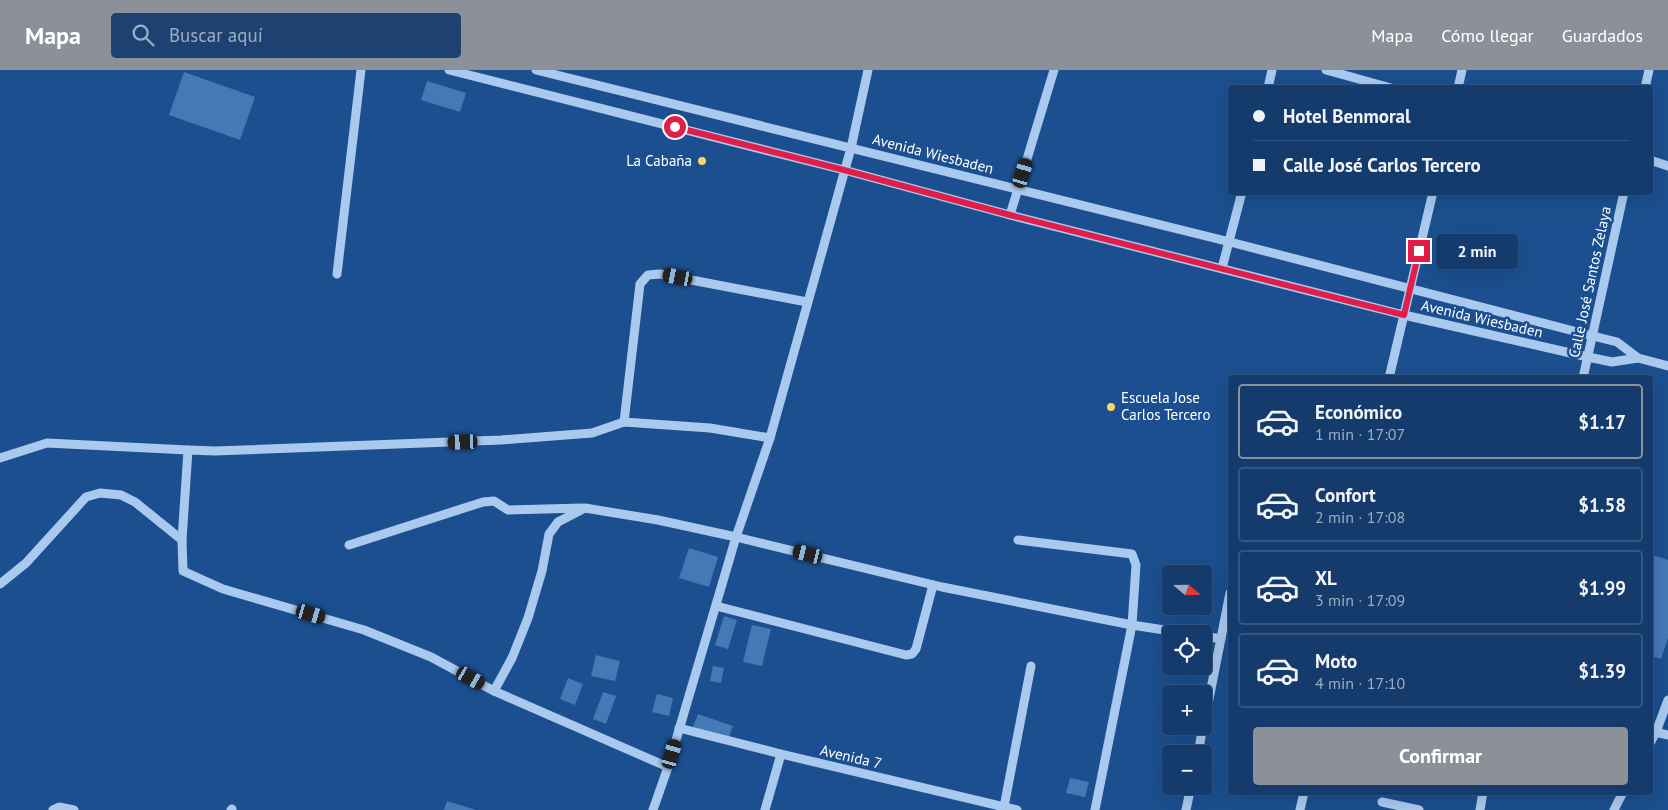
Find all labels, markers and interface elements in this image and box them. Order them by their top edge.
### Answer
search box [111,13,461,58]
text: Mapa [25,20,81,51]
icon: search [129,21,157,49]
text: Buscar aquí [169,23,263,47]
text: Mapa [1371,24,1413,47]
text: Cómo llegar [1441,24,1534,47]
text: Guardados [1562,24,1643,47]
text: Hotel Benmoral [1283,104,1411,128]
route start [664,116,686,138]
street label: Avenida Wiesbaden [871,129,996,178]
place label: La Cabaña [626,151,692,170]
text: Calle José Carlos Tercero [1283,153,1481,177]
marker: La Cabaña [696,155,708,167]
car [1011,156,1034,190]
street label: Calle José Santos Zelaya [1564,204,1615,359]
callout: 2 min [1436,234,1519,268]
route end [1408,240,1430,262]
text: 2 min [1457,241,1497,261]
car [661,267,694,287]
street label: Avenida Wiesbaden [1419,295,1545,342]
place label: Escuela Jose Carlos Tercero [1121,388,1210,424]
icon: car [1255,399,1300,444]
text: Económico [1315,400,1402,424]
marker: Escuela Jose Carlos Tercero [1105,401,1117,413]
text: $1.17 [1578,410,1626,434]
text: 1 min · 17:07 [1315,424,1405,444]
car [447,434,478,450]
icon: car [1255,482,1300,527]
text: Confort [1315,483,1376,507]
text: $1.58 [1578,493,1626,517]
text: 2 min · 17:08 [1315,507,1405,527]
car [791,543,824,565]
north arrow [1162,565,1212,615]
map controls [1162,565,1212,795]
icon: car [1255,565,1300,610]
text: XL [1315,566,1337,590]
text: $1.99 [1578,576,1626,600]
text: 3 min · 17:09 [1315,590,1405,610]
car [294,603,327,625]
button: locate [1162,625,1212,675]
icon: car [1255,648,1300,693]
text: Moto [1315,649,1357,673]
text: $1.39 [1578,659,1626,683]
car [454,664,487,692]
text: 4 min · 17:10 [1315,673,1405,693]
button: + [1162,685,1212,735]
button: Confirmar [1253,727,1628,785]
car [660,738,683,770]
street label: Avenida 7 [818,740,884,773]
button: − [1162,745,1212,795]

